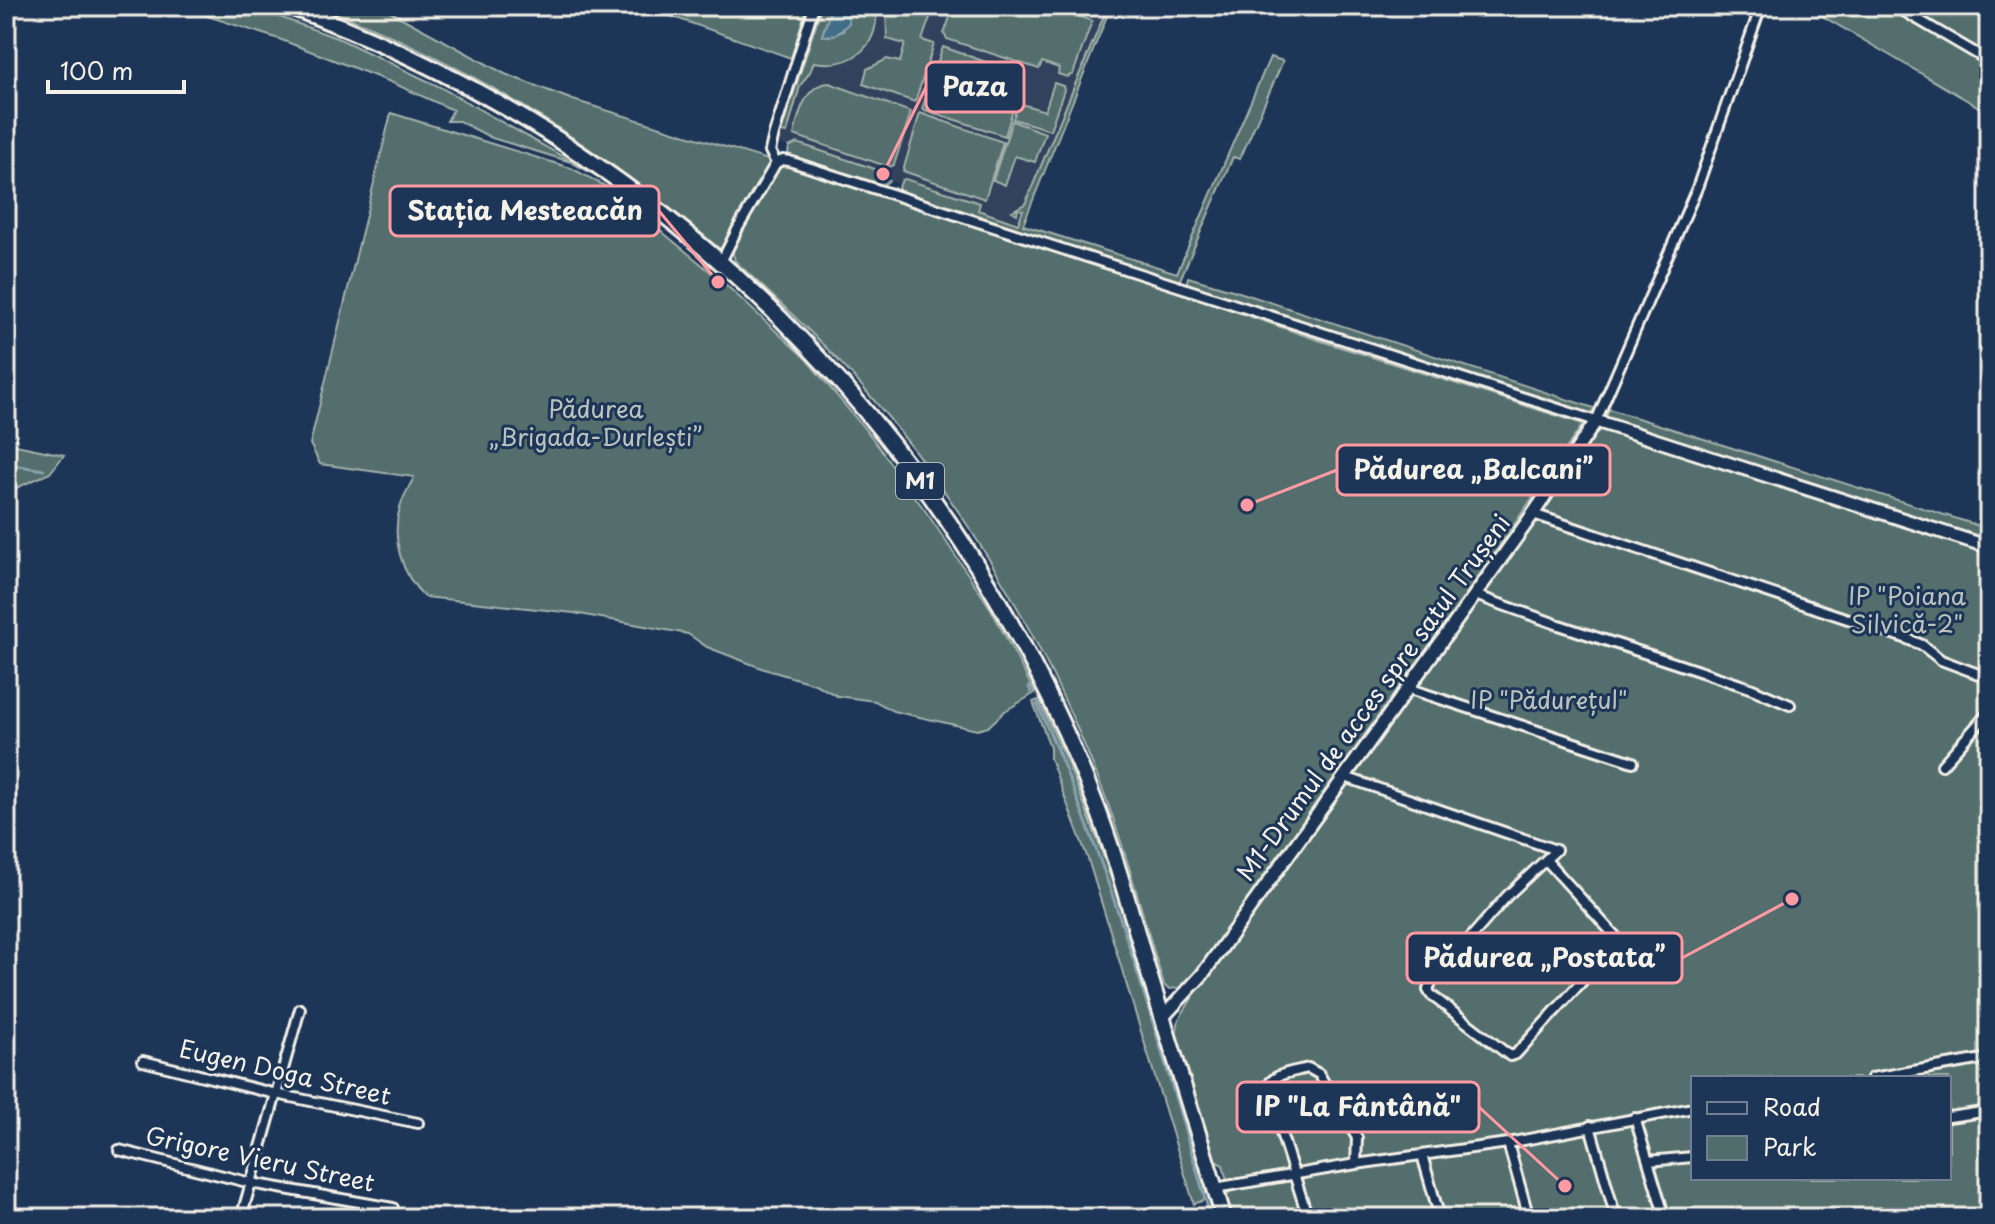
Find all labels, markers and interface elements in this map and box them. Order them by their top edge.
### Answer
scale bar [48,44,184,94]
text: 100 m [60,52,133,88]
callout: Paza [926,62,1024,112]
text: Paza [942,66,1008,105]
callout: Stația Mesteacăn [390,186,659,236]
text: Stația Mesteacăn [407,190,643,229]
park label: Pădurea „Brigada-Durlești” [490,390,702,454]
callout: Pădurea „Balcani” [1337,445,1610,495]
text: Pădurea „Balcani” [1353,449,1593,488]
road number: M1 [896,463,944,499]
street label: M1-Drumul de acces spre satul Trușeni [1227,506,1518,888]
park label: IP "Poiana Silvică-2" [1848,577,1966,641]
park label: IP "Pădurețul" [1470,681,1628,717]
callout: Pădurea „Postata” [1407,933,1682,983]
text: Pădurea „Postata” [1423,937,1666,976]
street label: Eugen Doga Street [176,1029,395,1113]
legend [1691,1076,1951,1180]
callout: IP "La Fântână" [1237,1082,1479,1132]
text: IP "La Fântână" [1255,1086,1461,1125]
text: Road [1763,1088,1821,1124]
street label: Grigore Vieru Street [143,1116,378,1200]
text: Park [1763,1128,1817,1164]

